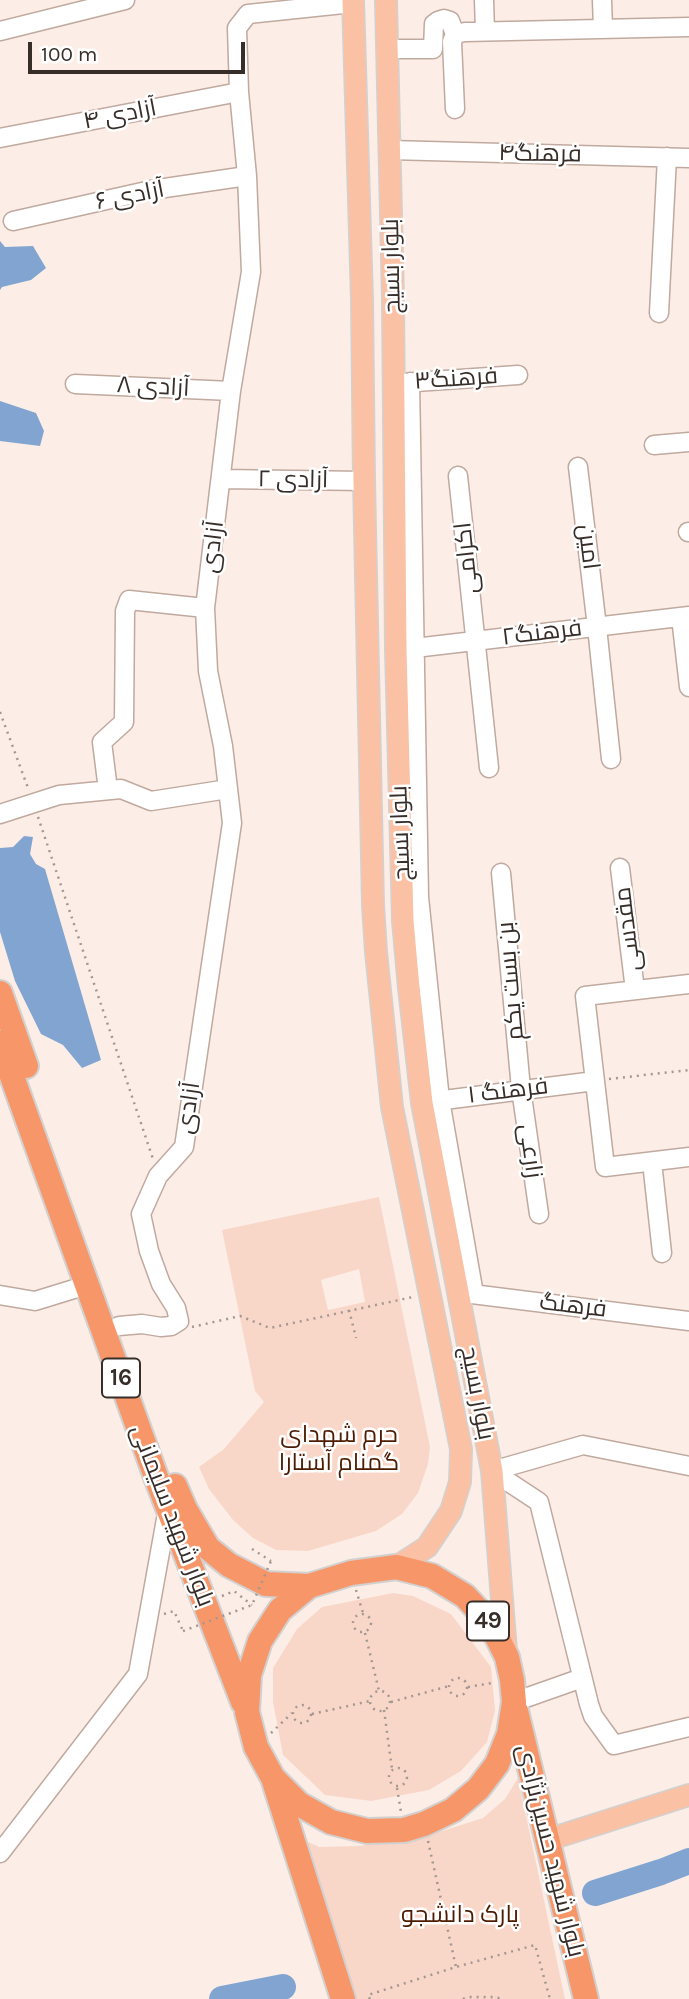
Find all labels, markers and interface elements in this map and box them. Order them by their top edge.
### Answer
scale bar [32,28,248,72]
text: 100 m [41,42,98,66]
street label: آزادی ۴ [81,94,159,136]
street label: فرهنگ۴ [498,139,582,169]
street label: آزادی ۶ [93,175,167,217]
street label: بلوار بسیج [377,218,407,314]
street label: فرهنگ۳ [413,362,499,396]
street label: آزادی ۸ [116,371,190,403]
street label: آزادی ۲ [257,465,329,495]
street label: آزادی [196,519,230,575]
street label: اکرامی [449,521,485,595]
street label: امین [571,523,605,571]
street label: فرهنگ۲ [500,614,584,652]
street label: بلوار بسیج [385,785,417,881]
street label: مقدسی [609,885,647,973]
street label: بن بست یکم [491,920,531,1042]
street label: فرهنگ ۱ [466,1072,550,1110]
street label: آزادی [171,1080,207,1136]
street label: زارعی [512,1122,548,1180]
street label: فرهنگ [538,1288,608,1324]
street label: بلوار بسیج [454,1343,500,1443]
road number: 16 [102,1358,140,1398]
street label: بلوار شهید سلیمانی [124,1421,220,1611]
park label: حرم شهدای گمنام آستارا [279,1421,399,1477]
road number: 49 [467,1602,509,1640]
street label: بلوار شهید حسین‌نژادی [510,1742,590,1960]
park label: پارک دانشجو [401,1901,519,1929]

